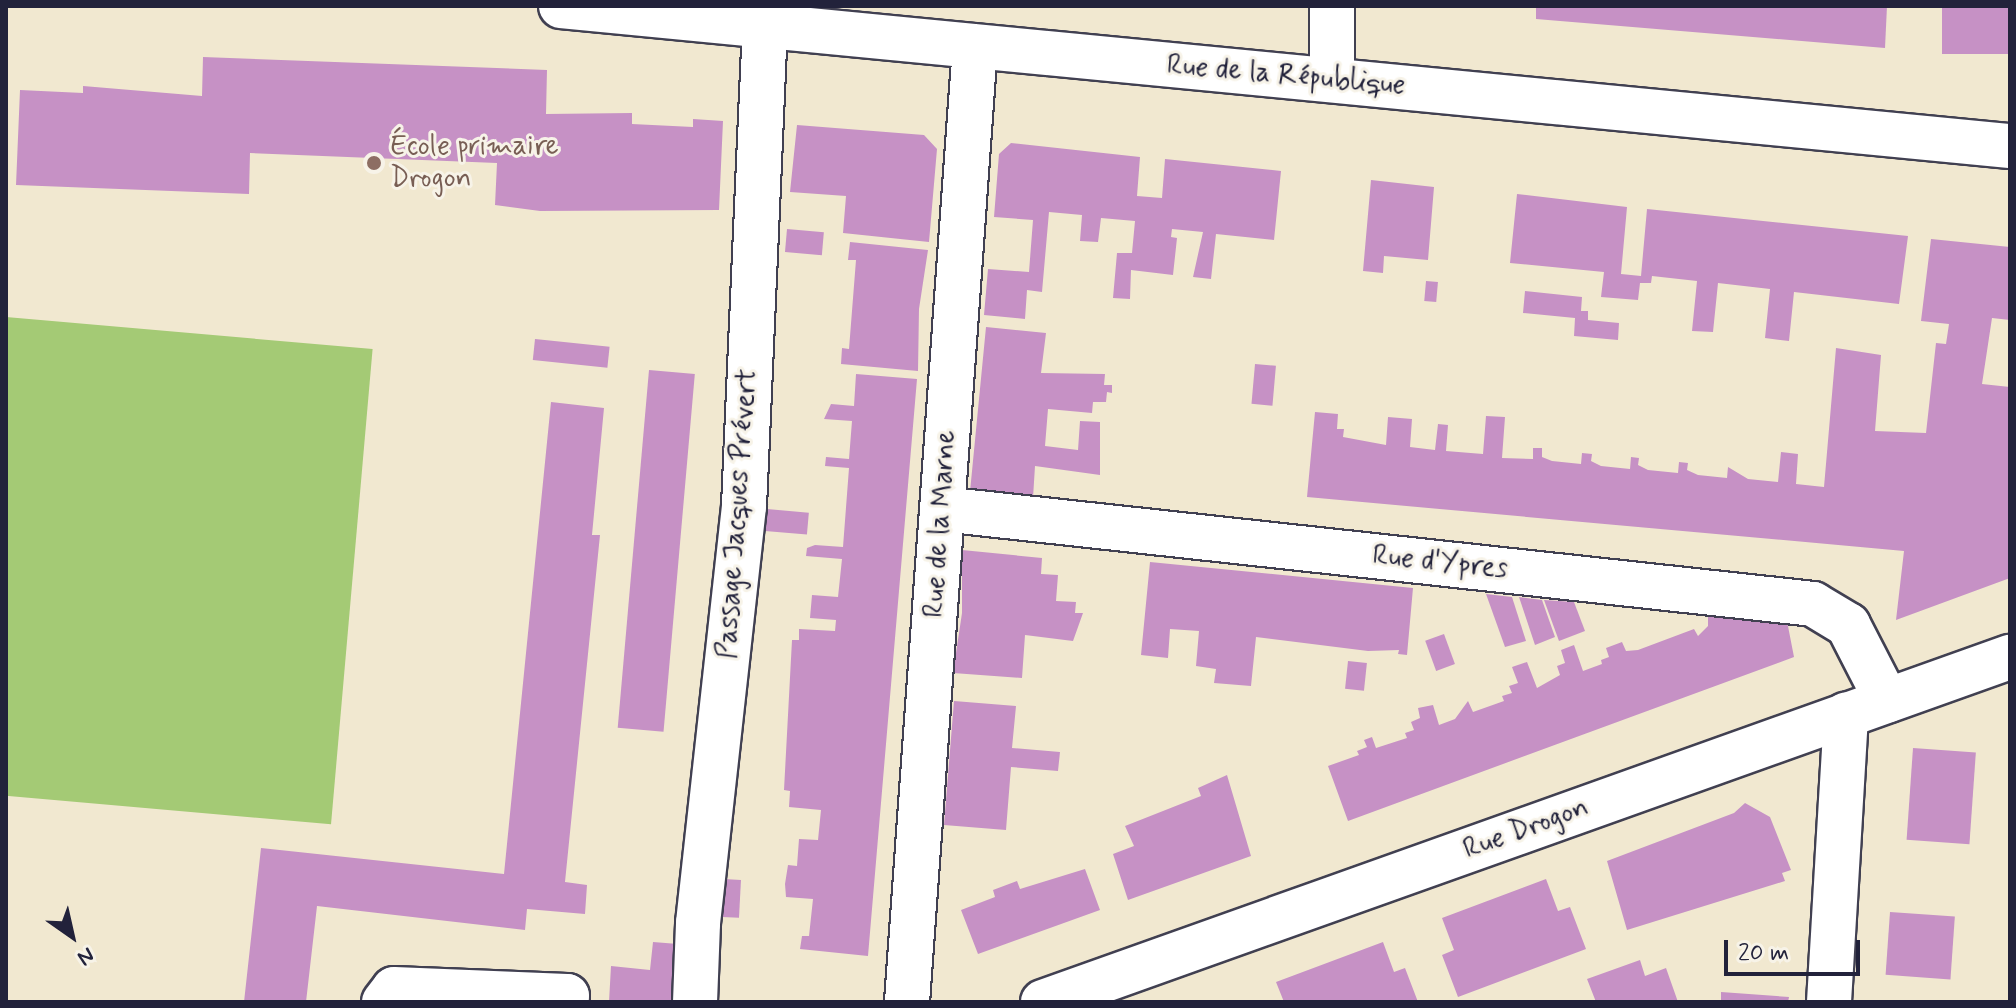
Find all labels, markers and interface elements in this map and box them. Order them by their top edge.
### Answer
street label: Rue de la République [1166,49,1406,103]
place label: École primaire Drogon [390,130,563,196]
marker: École primaire Drogon [365,154,383,172]
street label: Passage Jacques Prévert [711,366,765,662]
street label: Rue de la Marne [917,425,965,623]
street label: Rue d'Ypres [1371,539,1509,587]
street label: Rue Drogon [1459,791,1593,867]
north arrow [32,896,112,976]
scale bar [1728,924,1864,974]
text: 20 m [1738,938,1789,969]
text: N [72,940,99,972]

